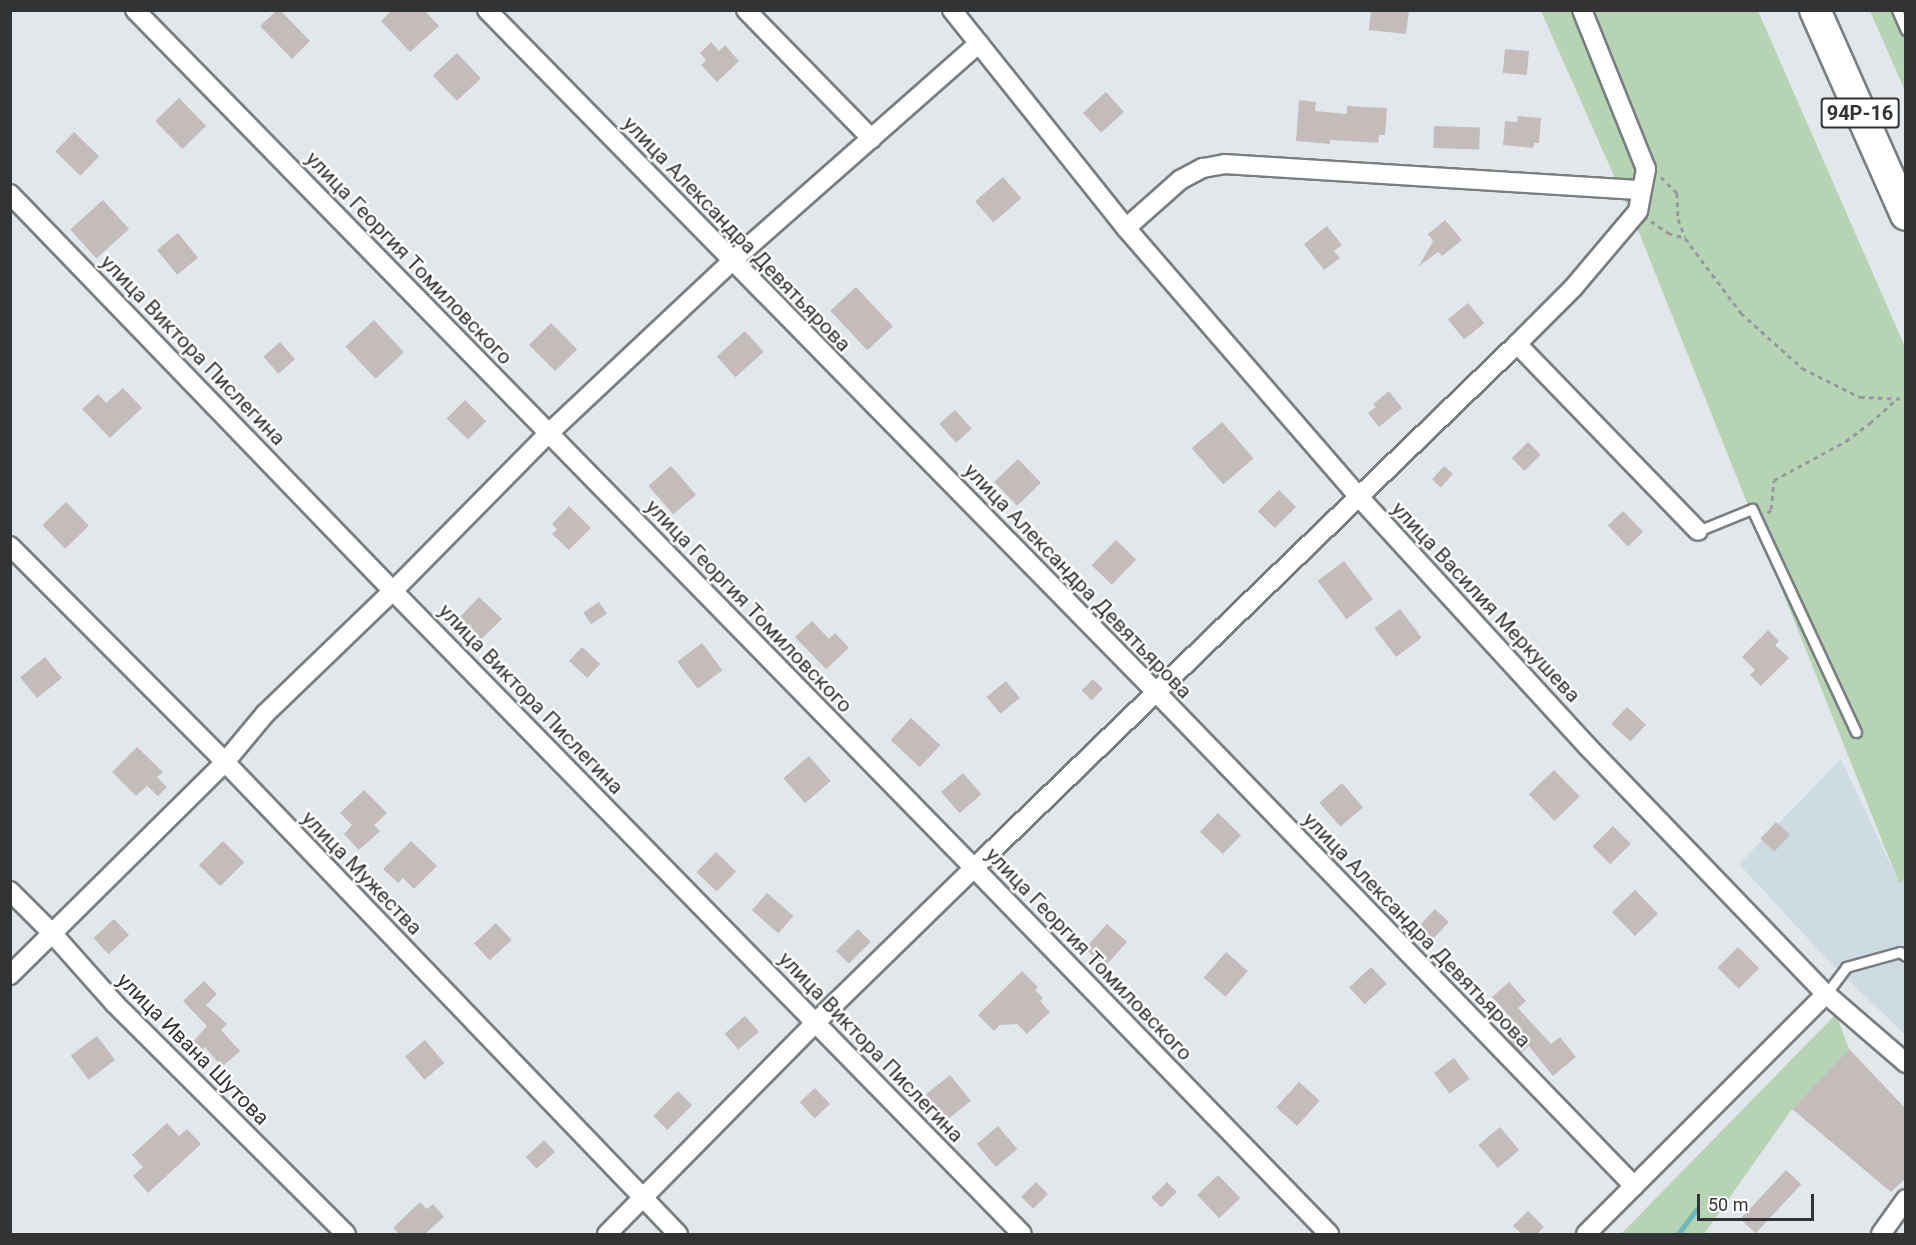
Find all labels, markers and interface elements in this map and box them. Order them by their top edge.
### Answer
road number: 94Р-16 [1820,96,1900,130]
street label: улица Александра Девятьярова [618,111,856,357]
street label: улица Георгия Томиловского [300,146,518,370]
street label: улица Виктора Пислегина [95,249,291,451]
street label: улица Александра Девятьярова [959,458,1197,704]
street label: улица Георгия Томиловского [640,494,858,718]
street label: улица Василия Меркушева [1386,496,1586,708]
street label: улица Виктора Пислегина [433,598,629,800]
street label: улица Мужества [296,806,428,940]
street label: улица Александра Девятьярова [1298,807,1536,1053]
street label: улица Георгия Томиловского [980,842,1198,1066]
street label: улица Виктора Пислегина [773,946,969,1148]
street label: улица Ивана Шутова [112,968,274,1130]
scale bar [1700,1182,1817,1220]
text: 50 m [1708,1194,1748,1215]

